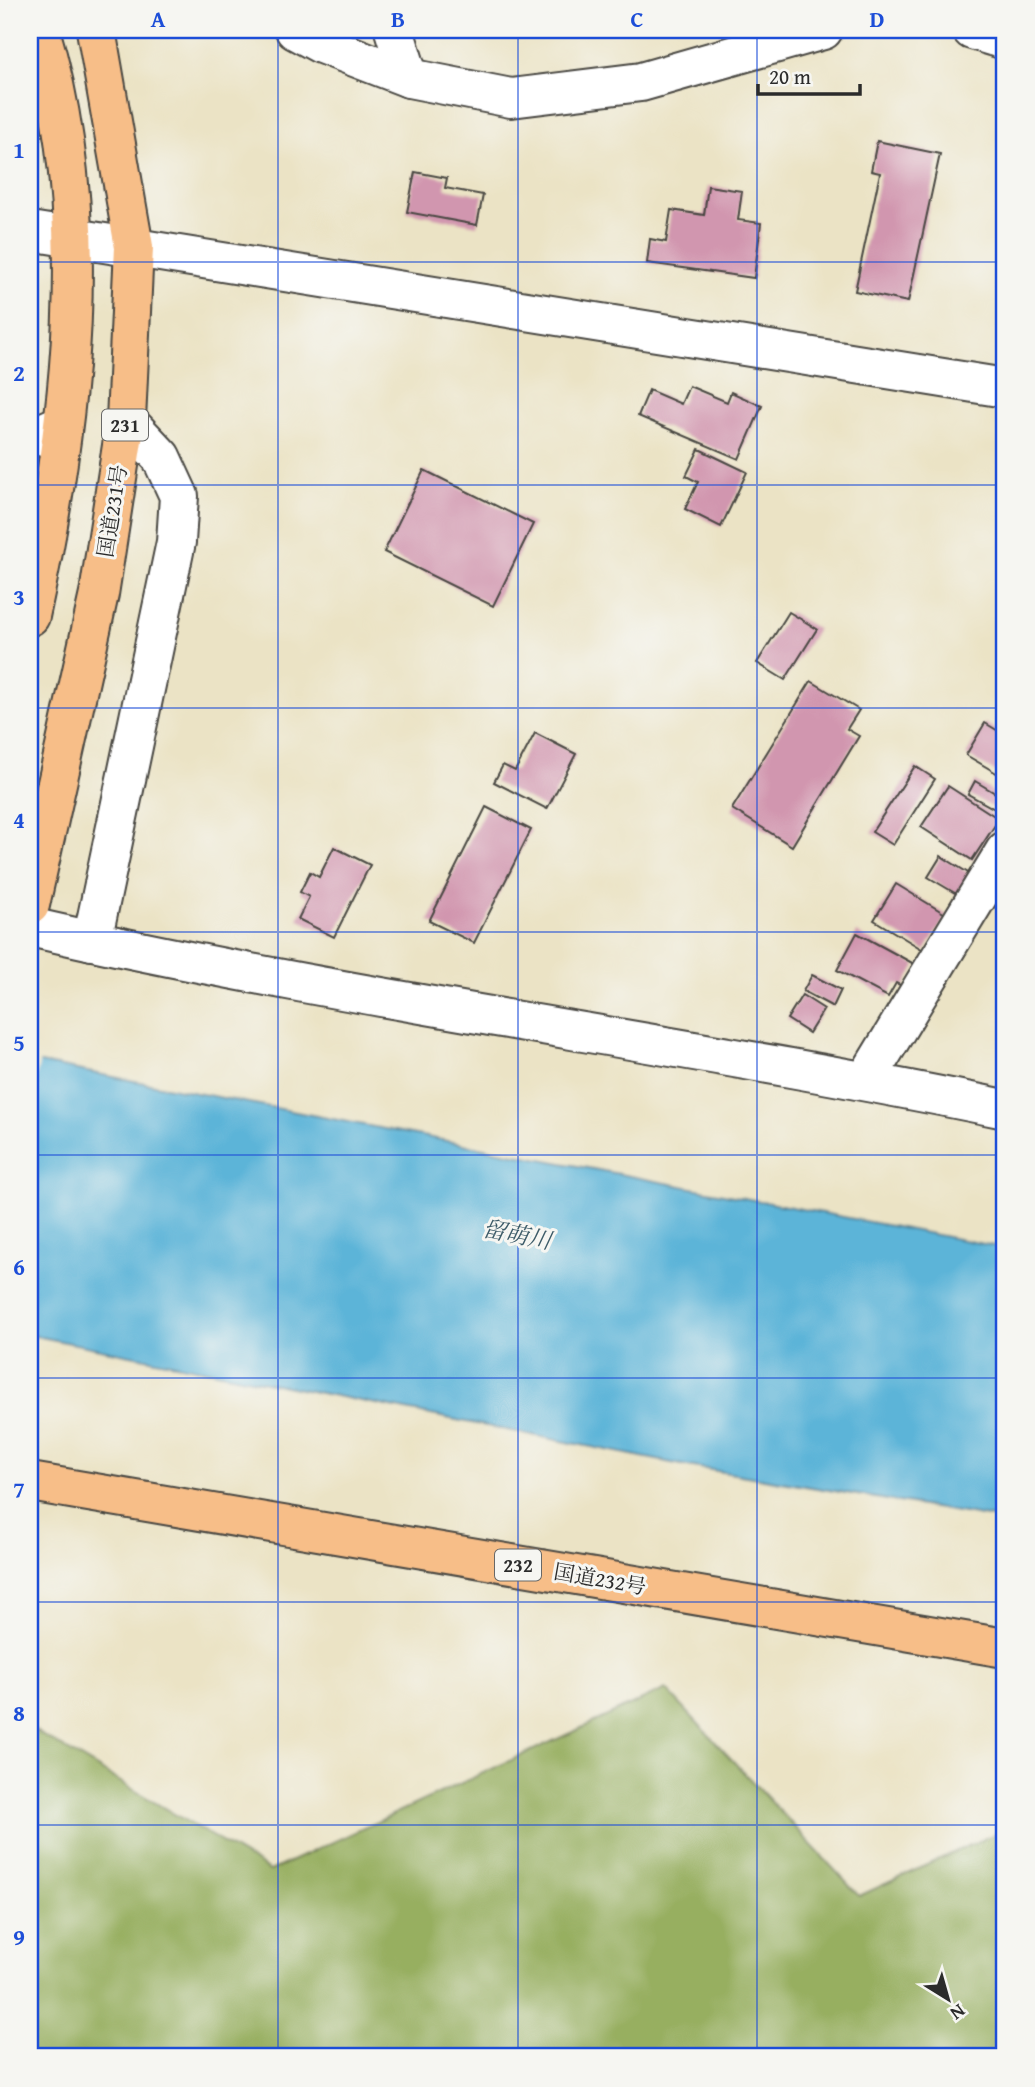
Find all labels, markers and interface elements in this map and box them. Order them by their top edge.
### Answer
text: A [151,2,166,35]
text: B [391,2,405,35]
text: C [630,2,644,35]
text: D [870,2,885,35]
scale bar [758,52,860,96]
text: 20 m [769,61,811,92]
text: 1 [13,133,25,166]
text: 2 [13,356,25,389]
road number: 231 [102,410,148,440]
street label: 国道231号 [89,462,135,560]
text: 3 [13,580,25,613]
text: 4 [13,803,25,836]
text: 5 [13,1026,25,1059]
water label: 留萌川 [480,1211,557,1257]
text: 6 [13,1250,25,1283]
text: 7 [13,1473,25,1506]
road number: 232 [495,1550,541,1581]
street label: 国道232号 [551,1556,649,1602]
text: 8 [13,1696,25,1729]
text: 9 [13,1920,25,1953]
north arrow [912,1965,982,2035]
text: N [944,1998,972,2028]

